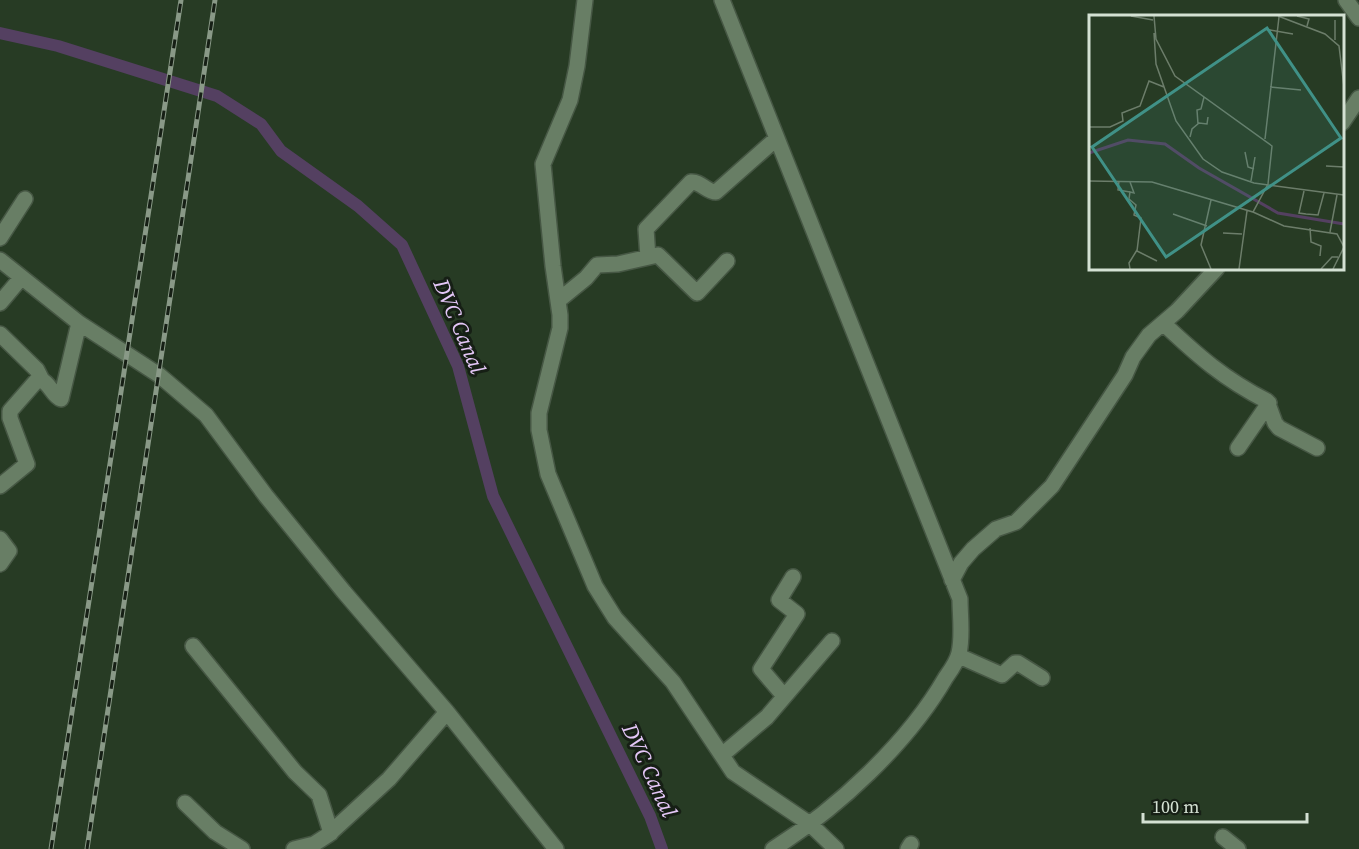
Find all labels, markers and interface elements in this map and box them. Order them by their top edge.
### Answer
inset map [1089,15,1344,270]
water label: DVC Canal [426,273,494,379]
water label: DVC Canal [615,717,685,823]
scale bar [1143,786,1306,824]
text: 100 m [1152,794,1199,819]

